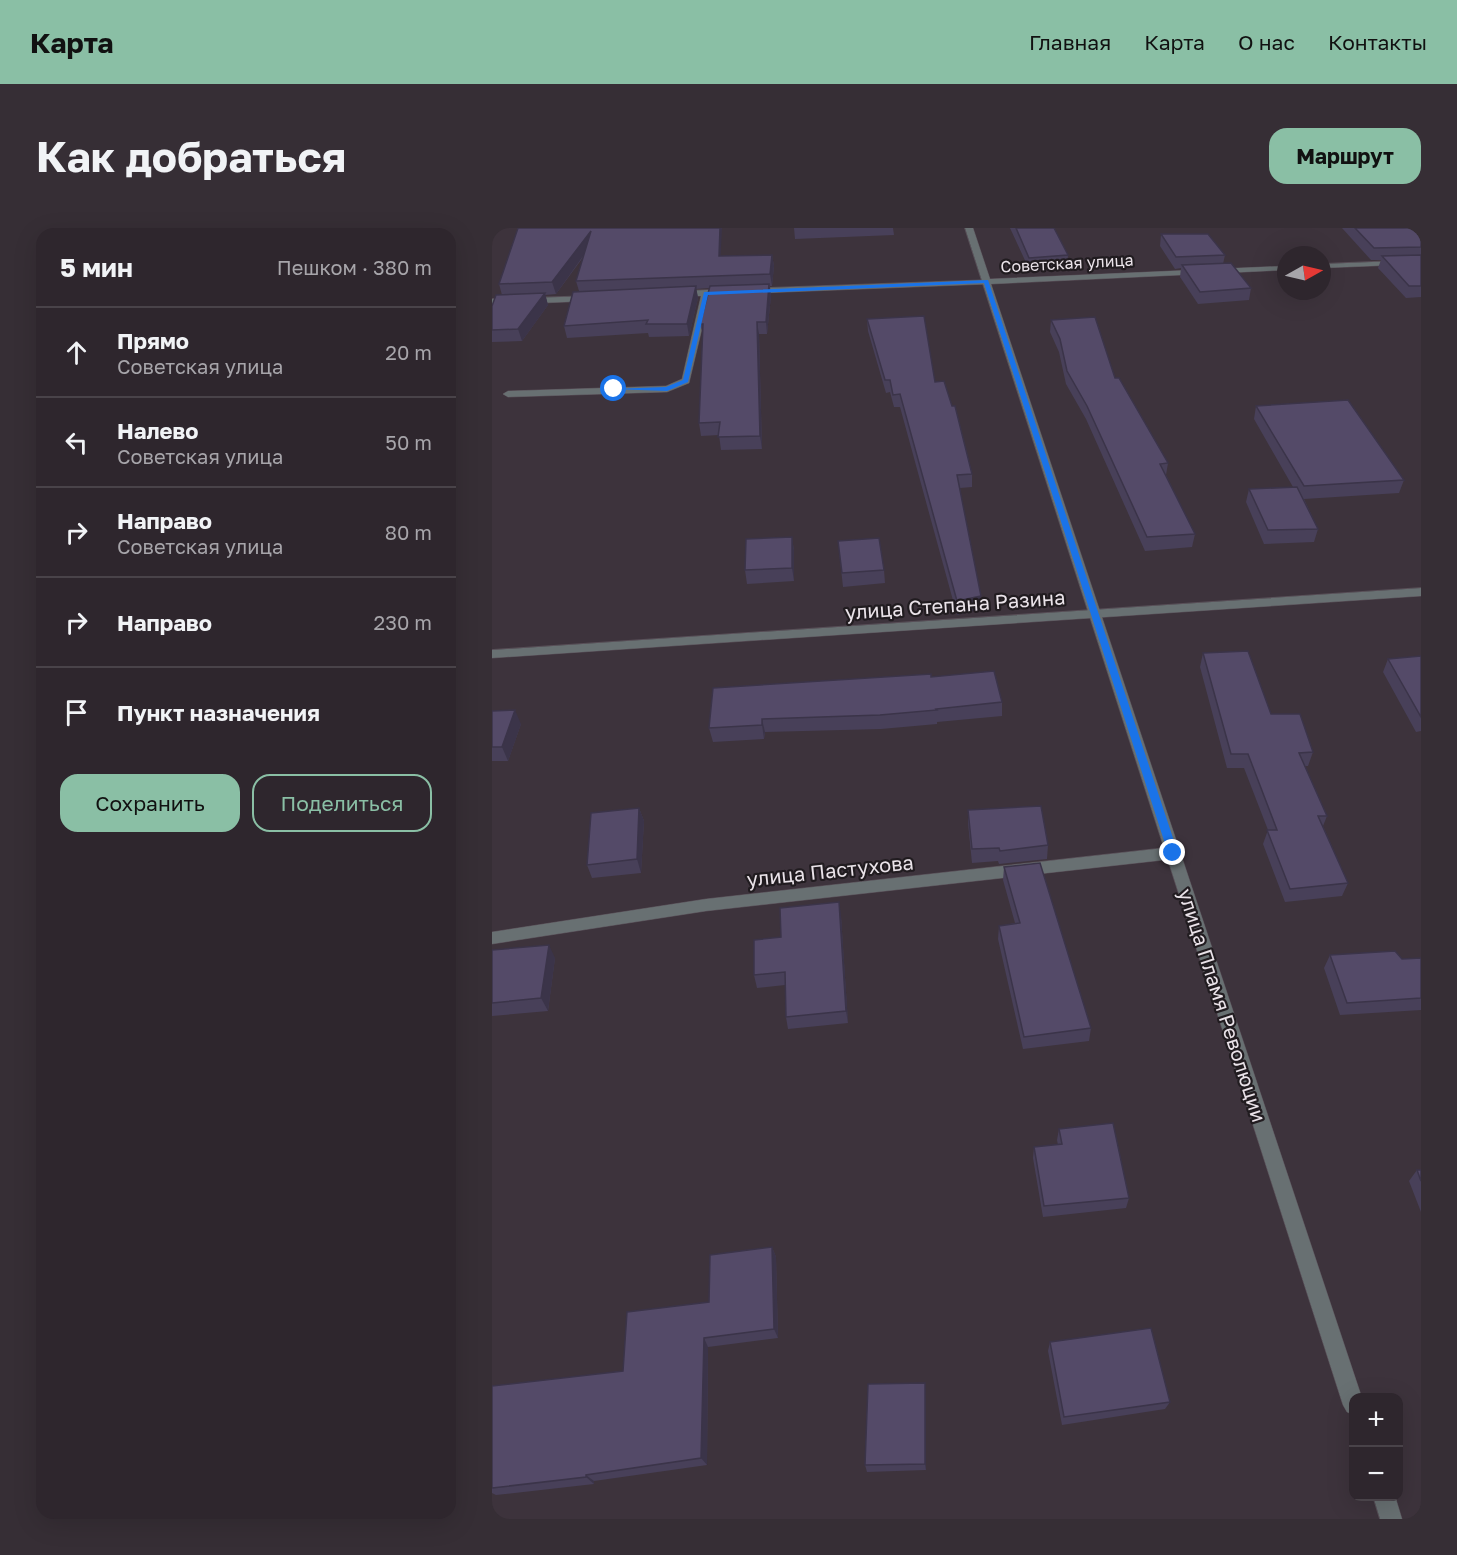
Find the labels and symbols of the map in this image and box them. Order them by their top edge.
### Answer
north arrow [1277,246,1331,300]
street label: Советская улица [1000,250,1134,276]
route start [600,375,626,401]
street label: улица Степана Разина [844,584,1066,624]
route end [1159,839,1185,865]
street label: улица Пастухова [745,849,915,891]
street label: улица Пламя Революции [1174,885,1272,1125]

